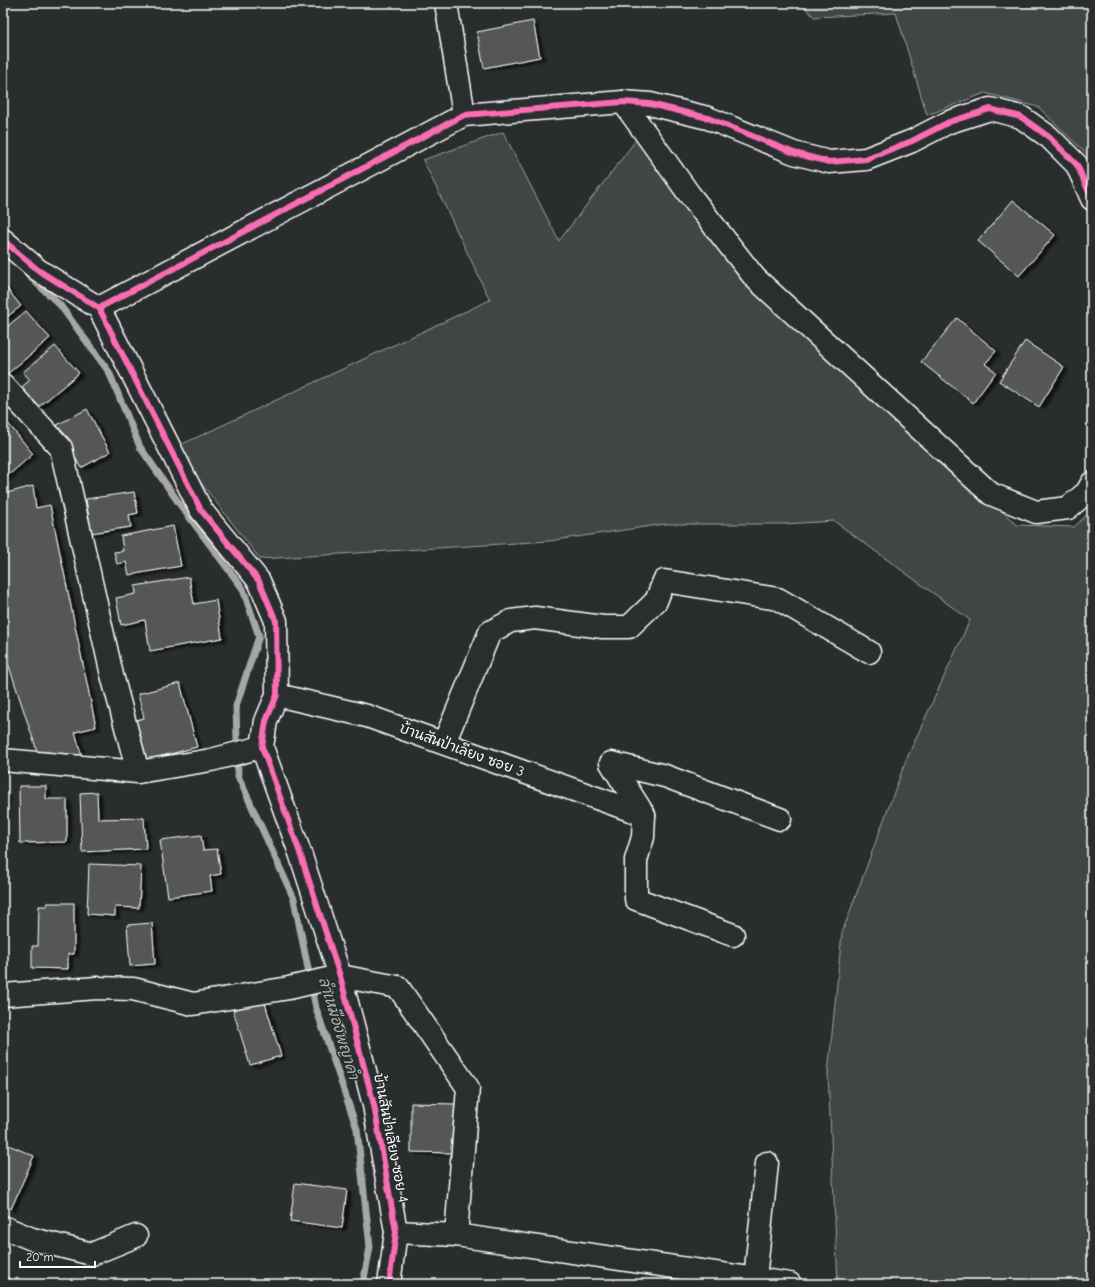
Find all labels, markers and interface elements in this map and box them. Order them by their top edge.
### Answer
street label: บ้านสันป่าเลียง ซอย 3 [397,720,527,780]
water label: ลำเหมืองพญาคำ [315,974,364,1083]
street label: บ้านสันป่าเลียง ซอย 4 [370,1072,412,1204]
scale bar [20,1243,95,1269]
text: 20 m [26,1250,54,1264]

